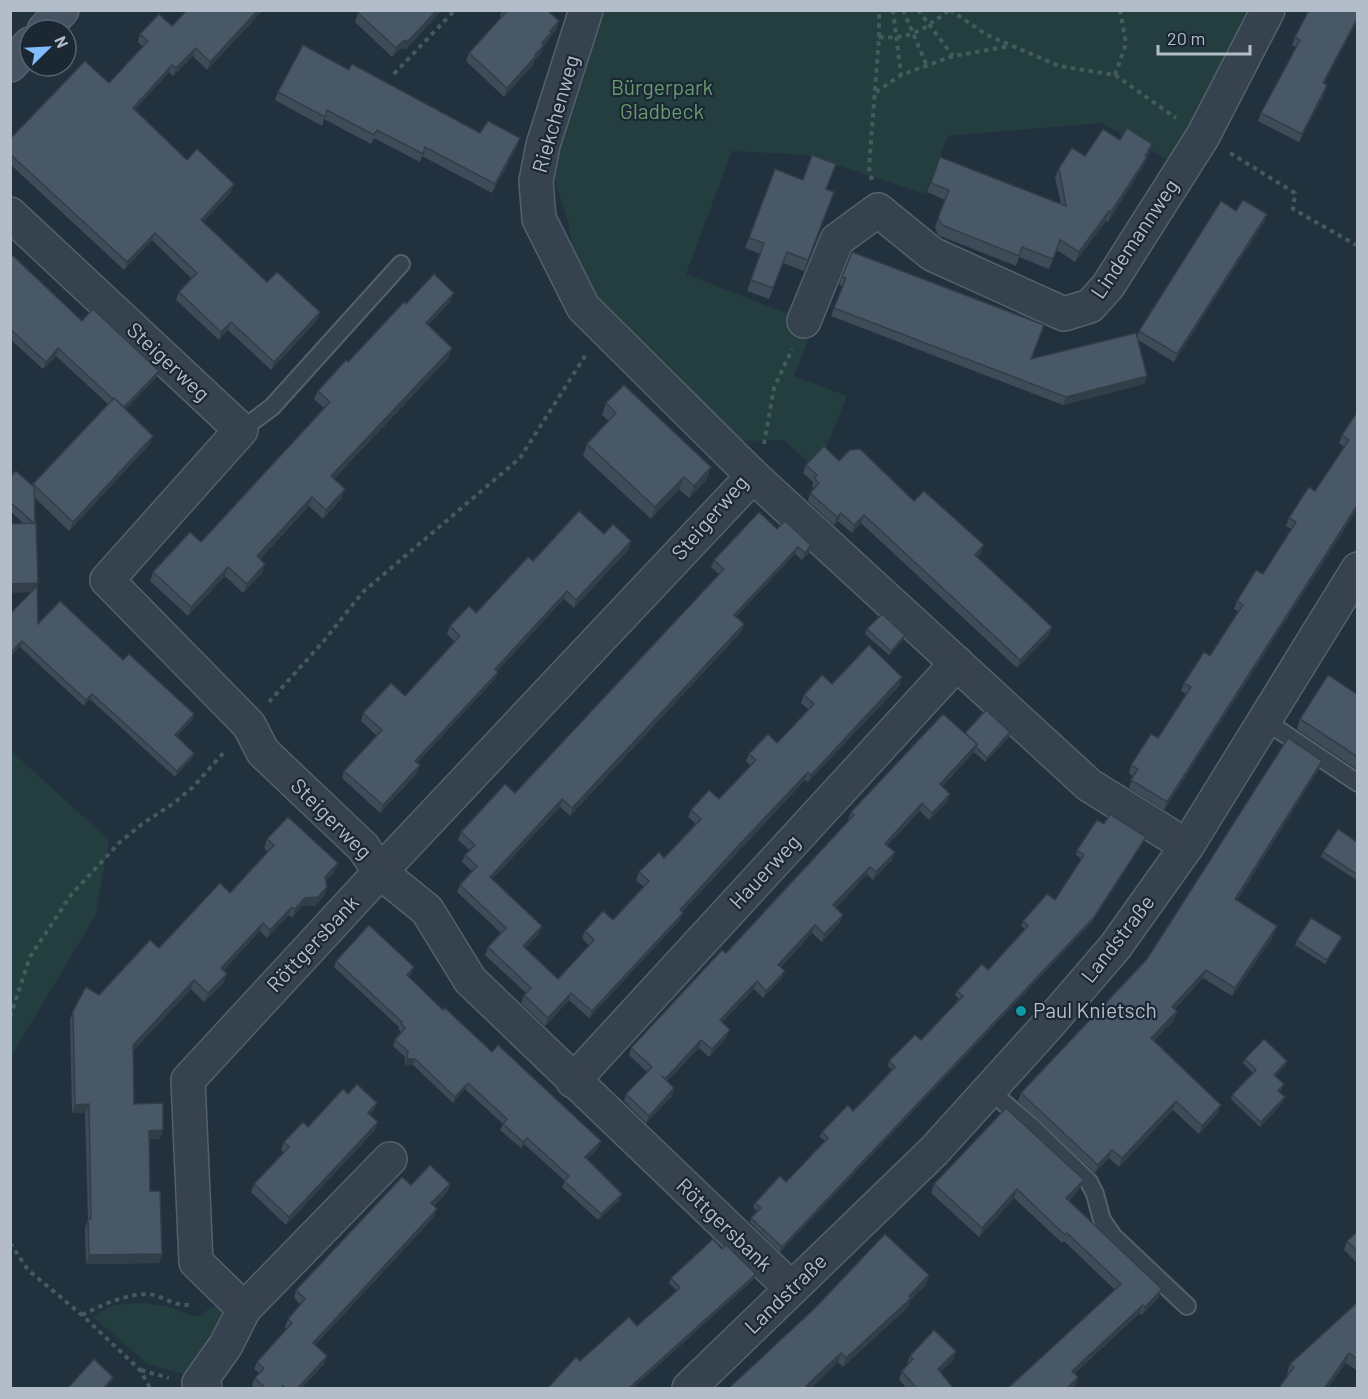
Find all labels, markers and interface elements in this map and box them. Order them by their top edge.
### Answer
north arrow [18,18,78,78]
scale bar [1158,18,1250,56]
text: 20 m [1167,27,1205,49]
text: N [51,33,73,50]
street label: Riekchenweg [526,52,583,175]
park label: Bürgerpark Gladbeck [611,74,713,123]
street label: Lindemannweg [1085,174,1183,303]
street label: Steigerweg [122,316,216,406]
street label: Steigerweg [665,470,752,564]
street label: Steigerweg [286,772,378,864]
street label: Hauerweg [723,829,805,913]
street label: Röttgersbank [261,889,363,997]
street label: Landstraße [1075,889,1159,987]
place label: Paul Knietsch [1033,997,1157,1022]
marker: Paul Knietsch [1014,1004,1028,1018]
street label: Röttgersbank [672,1172,778,1276]
street label: Landstraße [739,1248,831,1338]

